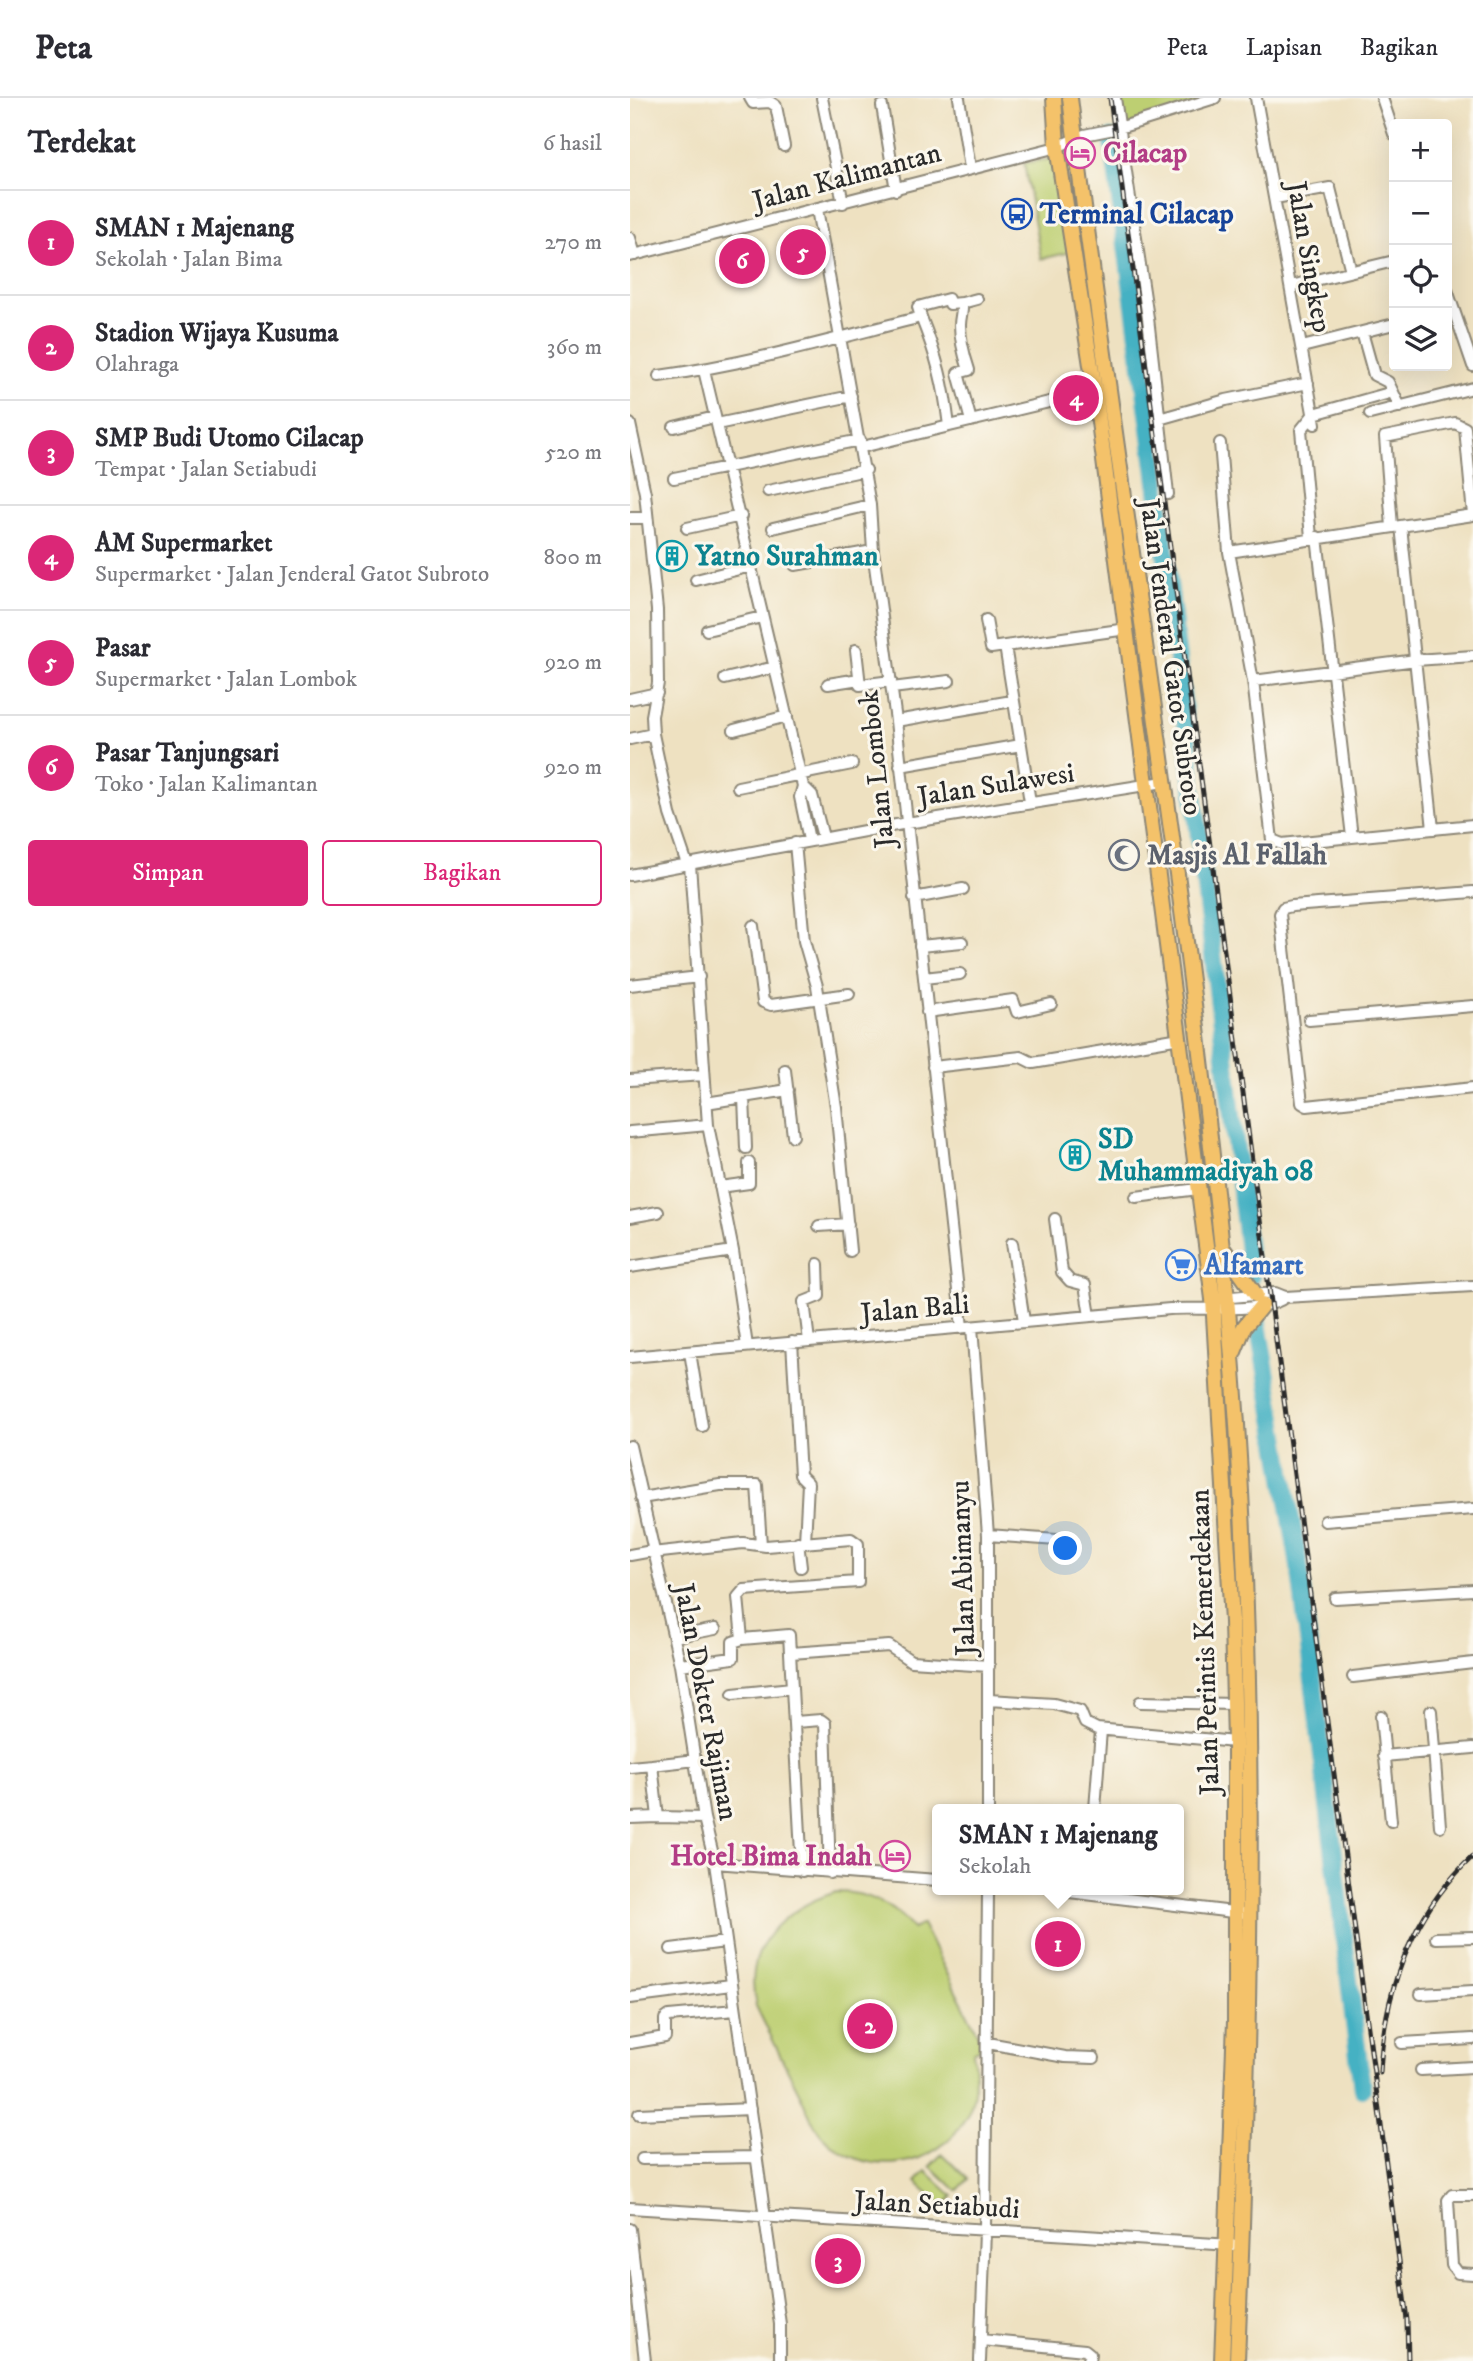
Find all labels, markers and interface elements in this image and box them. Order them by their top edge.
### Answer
text: Peta [35,28,92,69]
text: Peta [1166,33,1208,63]
text: Lapisan [1246,33,1322,63]
text: Bagikan [1360,33,1438,63]
map controls [1389,119,1452,371]
button: + [1389,119,1452,182]
text: Terdekat [28,125,136,162]
text: 6 hasil [543,129,602,158]
street label: Jalan Kalimantan [746,135,945,220]
hotel icon: Cilacap [1063,136,1097,170]
place label: Cilacap [1103,136,1187,171]
street label: Jalan Singkep [1278,176,1340,335]
button: − [1389,182,1452,245]
bus stop icon: Terminal Cilacap [1000,197,1034,231]
place label: Terminal Cilacap [1039,197,1234,232]
text: SMAN 1 Majenang [95,212,294,245]
pin: 5 [780,226,826,278]
text: 1 [47,228,55,257]
text: 270 m [545,228,602,257]
pin: 6 [719,235,765,287]
text: Sekolah · Jalan Bima [95,245,283,274]
button: locate [1389,245,1452,308]
button: layers [1389,308,1452,371]
text: Stadion Wijaya Kusuma [95,317,339,350]
text: 2 [45,333,57,362]
text: 360 m [547,333,602,362]
text: Olahraga [95,350,179,379]
pin: 4 [1053,372,1099,424]
text: SMP Budi Utomo Cilacap [95,422,364,455]
text: 3 [47,438,55,467]
text: 520 m [545,438,602,467]
text: Tempat · Jalan Setiabudi [95,455,317,484]
street label: Jalan Jenderal Gatot Subroto [1131,493,1211,818]
text: AM Supermarket [95,527,272,560]
building icon: Yatno Surahman [655,539,689,573]
place label: Yatno Surahman [694,539,879,574]
text: 4 [44,543,58,572]
text: 800 m [544,543,602,572]
text: Supermarket · Jalan Jenderal Gatot Subroto [95,560,489,589]
text: Pasar [95,632,151,665]
text: 5 [45,648,57,677]
text: 920 m [545,648,602,677]
text: Supermarket · Jalan Lombok [95,665,357,694]
street label: Jalan Lombok [851,688,903,853]
text: Pasar Tanjungsari [95,737,279,770]
text: 6 [45,753,57,782]
text: 920 m [545,753,602,782]
street label: Jalan Sulawesi [912,755,1077,815]
text: Toko · Jalan Kalimantan [95,770,318,799]
mosque icon: Masjis Al Fallah [1107,838,1141,872]
place label: Masjis Al Fallah [1147,838,1327,873]
button: Simpan [28,840,308,906]
button: Bagikan [322,840,602,906]
place label: SD Muhammadiyah 08 [1098,1122,1313,1189]
building icon: SD Muhammadiyah 08 [1058,1138,1092,1172]
supermarket icon: Alfamart [1164,1248,1198,1282]
place label: Alfamart [1203,1248,1303,1283]
street label: Jalan Bali [856,1287,971,1331]
street label: Jalan Abimanyu [942,1480,984,1659]
street label: Jalan Perintis Kemerdekaan [1182,1488,1228,1799]
your location [1048,1531,1082,1565]
street label: Jalan Dokter Rajiman [665,1578,746,1824]
popup [932,1804,1184,1895]
text: SMAN 1 Majenang [959,1819,1157,1852]
place label: Hotel Bima Indah [670,1839,872,1874]
hotel icon: Hotel Bima Indah [878,1839,912,1873]
text: Sekolah [959,1852,1031,1881]
pin: 1 [1035,1918,1081,1970]
pin: 2 [847,2000,893,2052]
street label: Jalan Setiabudi [850,2183,1021,2227]
pin: 3 [815,2235,861,2287]

